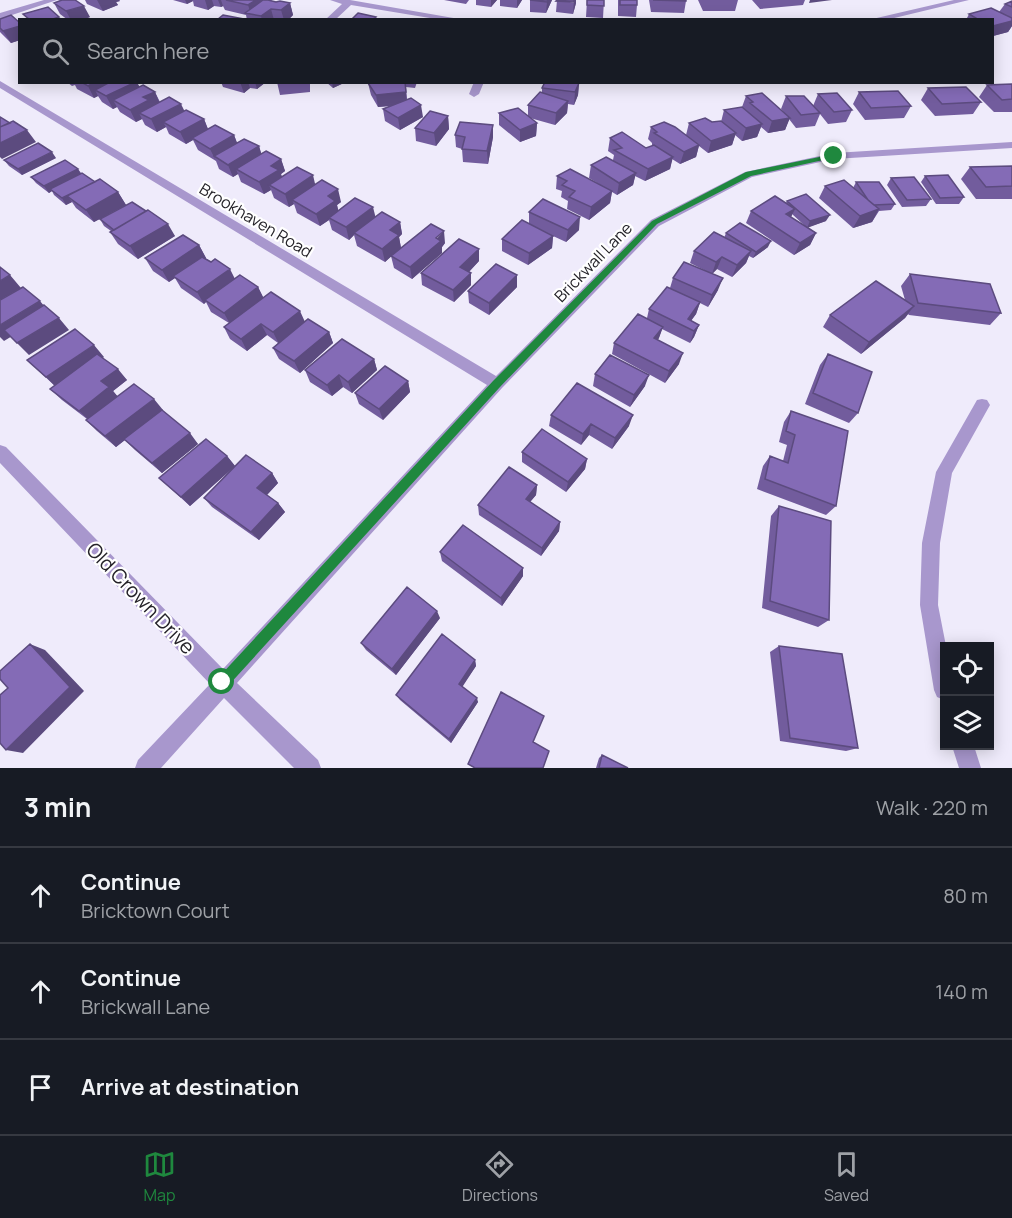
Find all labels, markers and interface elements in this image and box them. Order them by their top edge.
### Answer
search box [18,18,994,84]
icon: search [39,35,72,68]
text: Search here [87,36,209,66]
route end [820,142,846,168]
street label: Brookhaven Road [196,178,316,262]
street label: Brickwall Lane [549,217,637,307]
street label: Old Crown Drive [81,536,201,660]
map controls [940,642,994,750]
button: locate [940,642,994,696]
route start [208,668,234,694]
button: layers [940,696,994,750]
text: 3 min [24,789,91,825]
text: Walk · 220 m [876,794,988,821]
text: Continue [81,867,181,897]
icon: ahead [24,879,57,912]
text: 80 m [943,882,988,909]
text: Bricktown Court [81,897,230,924]
text: Continue [81,963,181,993]
icon: ahead [24,975,57,1008]
text: 140 m [935,978,988,1005]
text: Brickwall Lane [81,993,210,1020]
icon: arrive [24,1071,57,1104]
text: Arrive at destination [81,1072,299,1102]
tab: Map [143,1148,176,1206]
tab: Directions [462,1148,538,1206]
tab: Saved [824,1148,869,1206]

